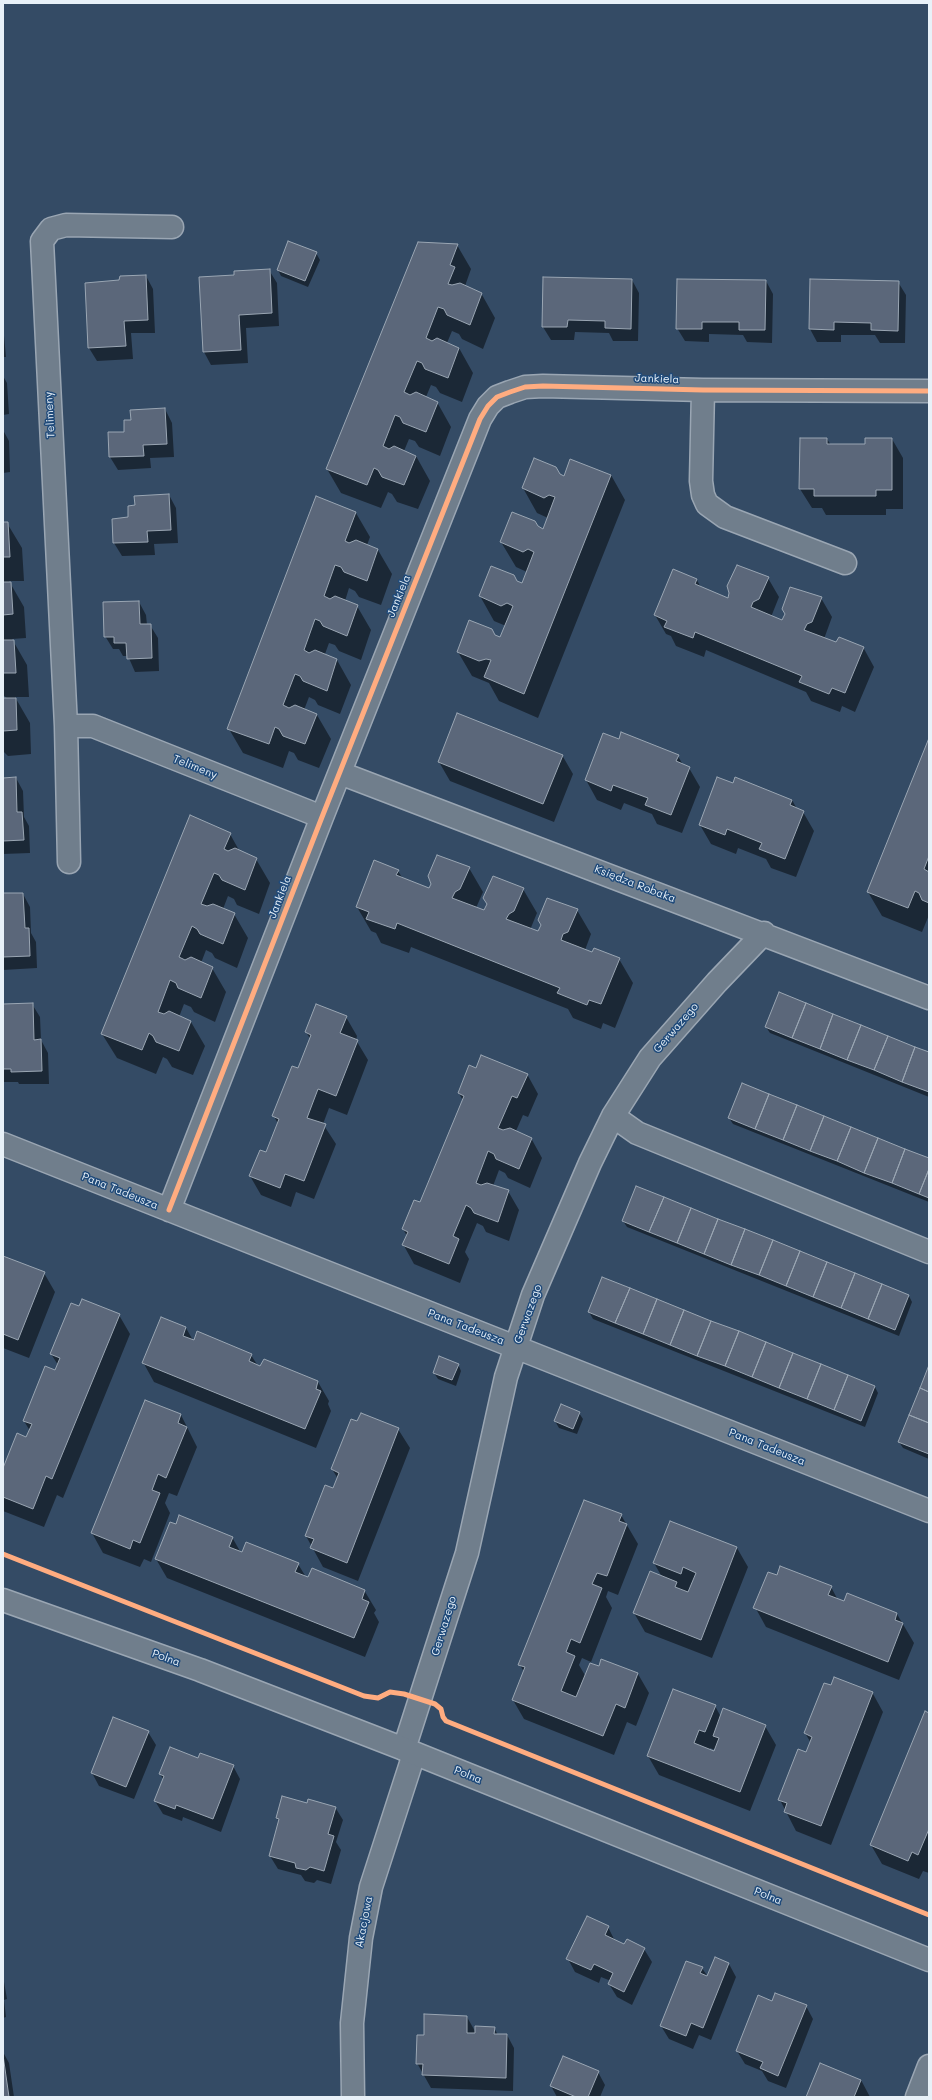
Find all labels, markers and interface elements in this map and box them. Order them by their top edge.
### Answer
street label: Jankiela [634,372,680,386]
street label: Telimeny [42,391,58,439]
street label: Jankiela [385,573,413,619]
street label: Telimeny [171,752,219,782]
street label: Księdza Robaka [593,862,677,906]
street label: Jankiela [266,874,294,920]
street label: Gerwazego [651,1000,701,1056]
street label: Pana Tadeusza [80,1170,160,1212]
street label: Gerwazego [511,1283,545,1345]
street label: Pana Tadeusza [426,1306,506,1348]
street label: Pana Tadeusza [727,1426,807,1468]
street label: Gerwazego [429,1595,459,1657]
street label: Polna [150,1647,182,1669]
street label: Polna [452,1763,484,1787]
street label: Polna [752,1884,784,1908]
street label: Akacjowa [353,1895,375,1949]

